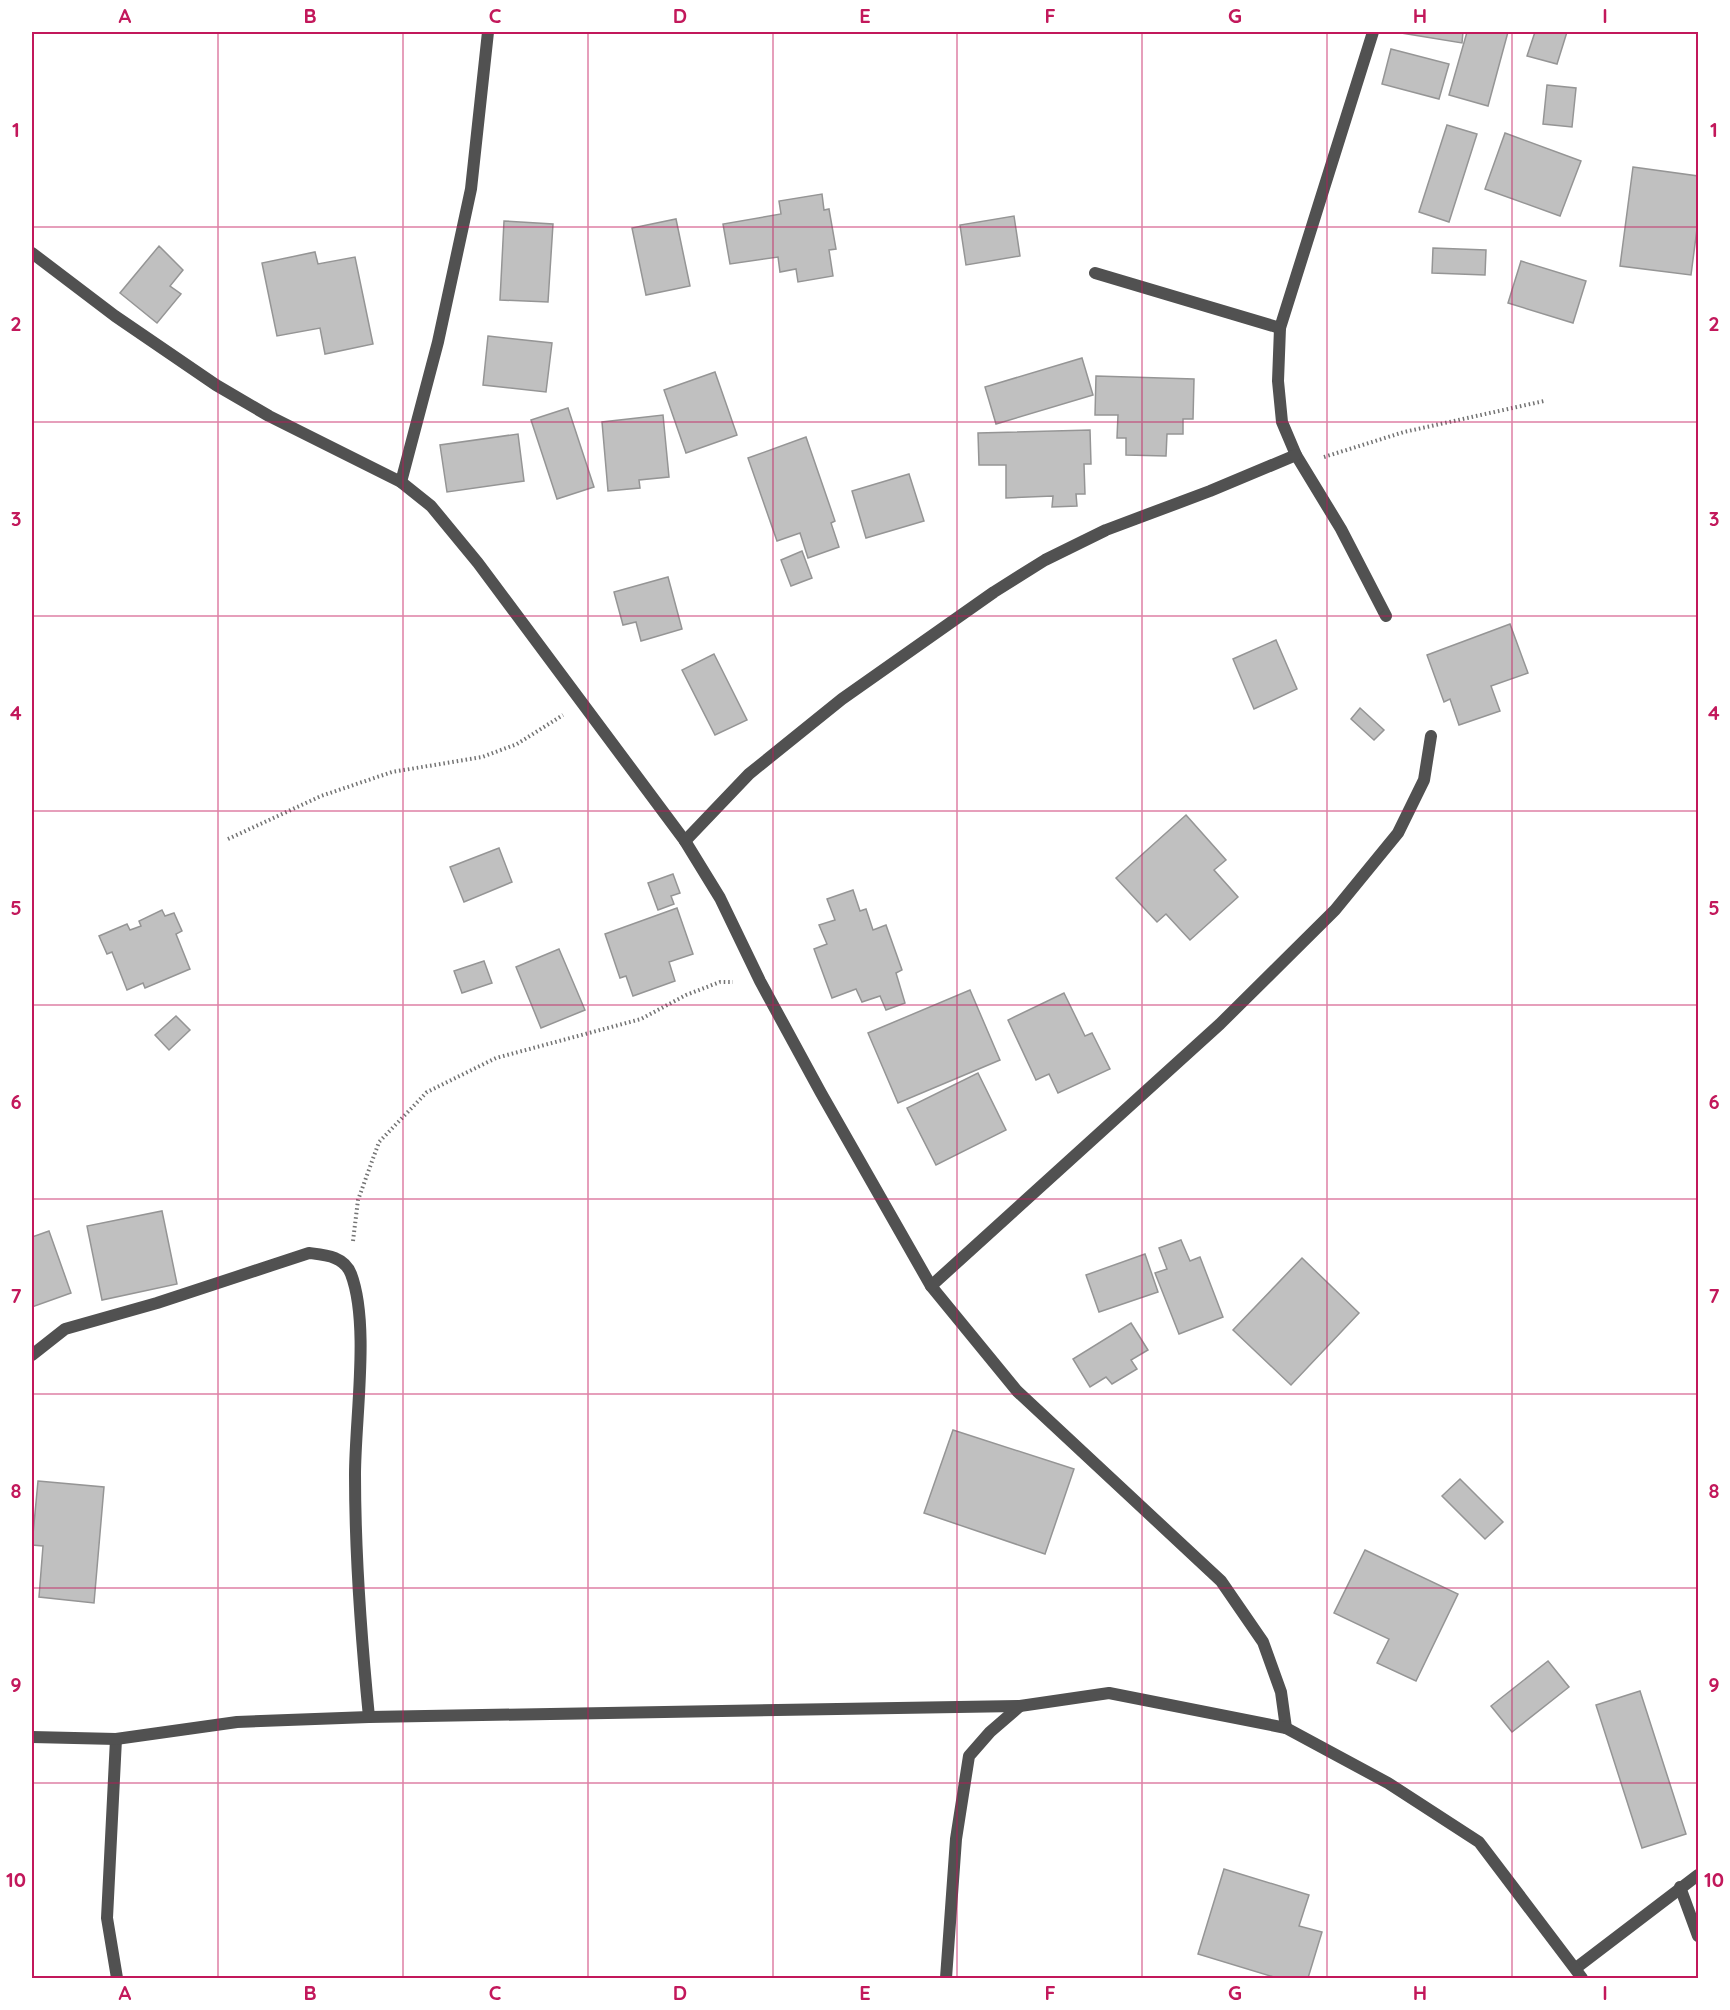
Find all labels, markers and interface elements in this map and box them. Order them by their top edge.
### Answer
text: A [119,3,132,28]
text: B [303,3,317,28]
text: C [489,3,502,28]
text: D [673,3,687,28]
text: E [859,3,871,28]
text: F [1044,3,1056,28]
text: G [1228,3,1242,28]
text: H [1413,3,1427,28]
text: I [1602,3,1608,28]
text: 1 [12,117,20,142]
text: 1 [1710,117,1718,142]
text: 2 [10,311,22,336]
text: 2 [1708,311,1720,336]
text: 3 [11,506,21,531]
text: 3 [1709,506,1719,531]
text: 4 [10,700,22,725]
text: 4 [1708,700,1720,725]
text: 5 [10,895,22,920]
text: 5 [1708,895,1720,920]
text: 6 [10,1089,22,1114]
text: 6 [1708,1089,1720,1114]
text: 7 [11,1283,22,1308]
text: 7 [1709,1283,1720,1308]
text: 8 [11,1478,22,1503]
text: 8 [1709,1478,1720,1503]
text: 9 [10,1672,22,1697]
text: 9 [1708,1672,1720,1697]
text: 10 [6,1867,26,1892]
text: 10 [1704,1867,1724,1892]
text: A [119,1980,132,2005]
text: B [303,1980,317,2005]
text: C [489,1980,502,2005]
text: D [673,1980,687,2005]
text: E [859,1980,871,2005]
text: F [1044,1980,1056,2005]
text: G [1228,1980,1242,2005]
text: H [1413,1980,1427,2005]
text: I [1602,1980,1608,2005]

